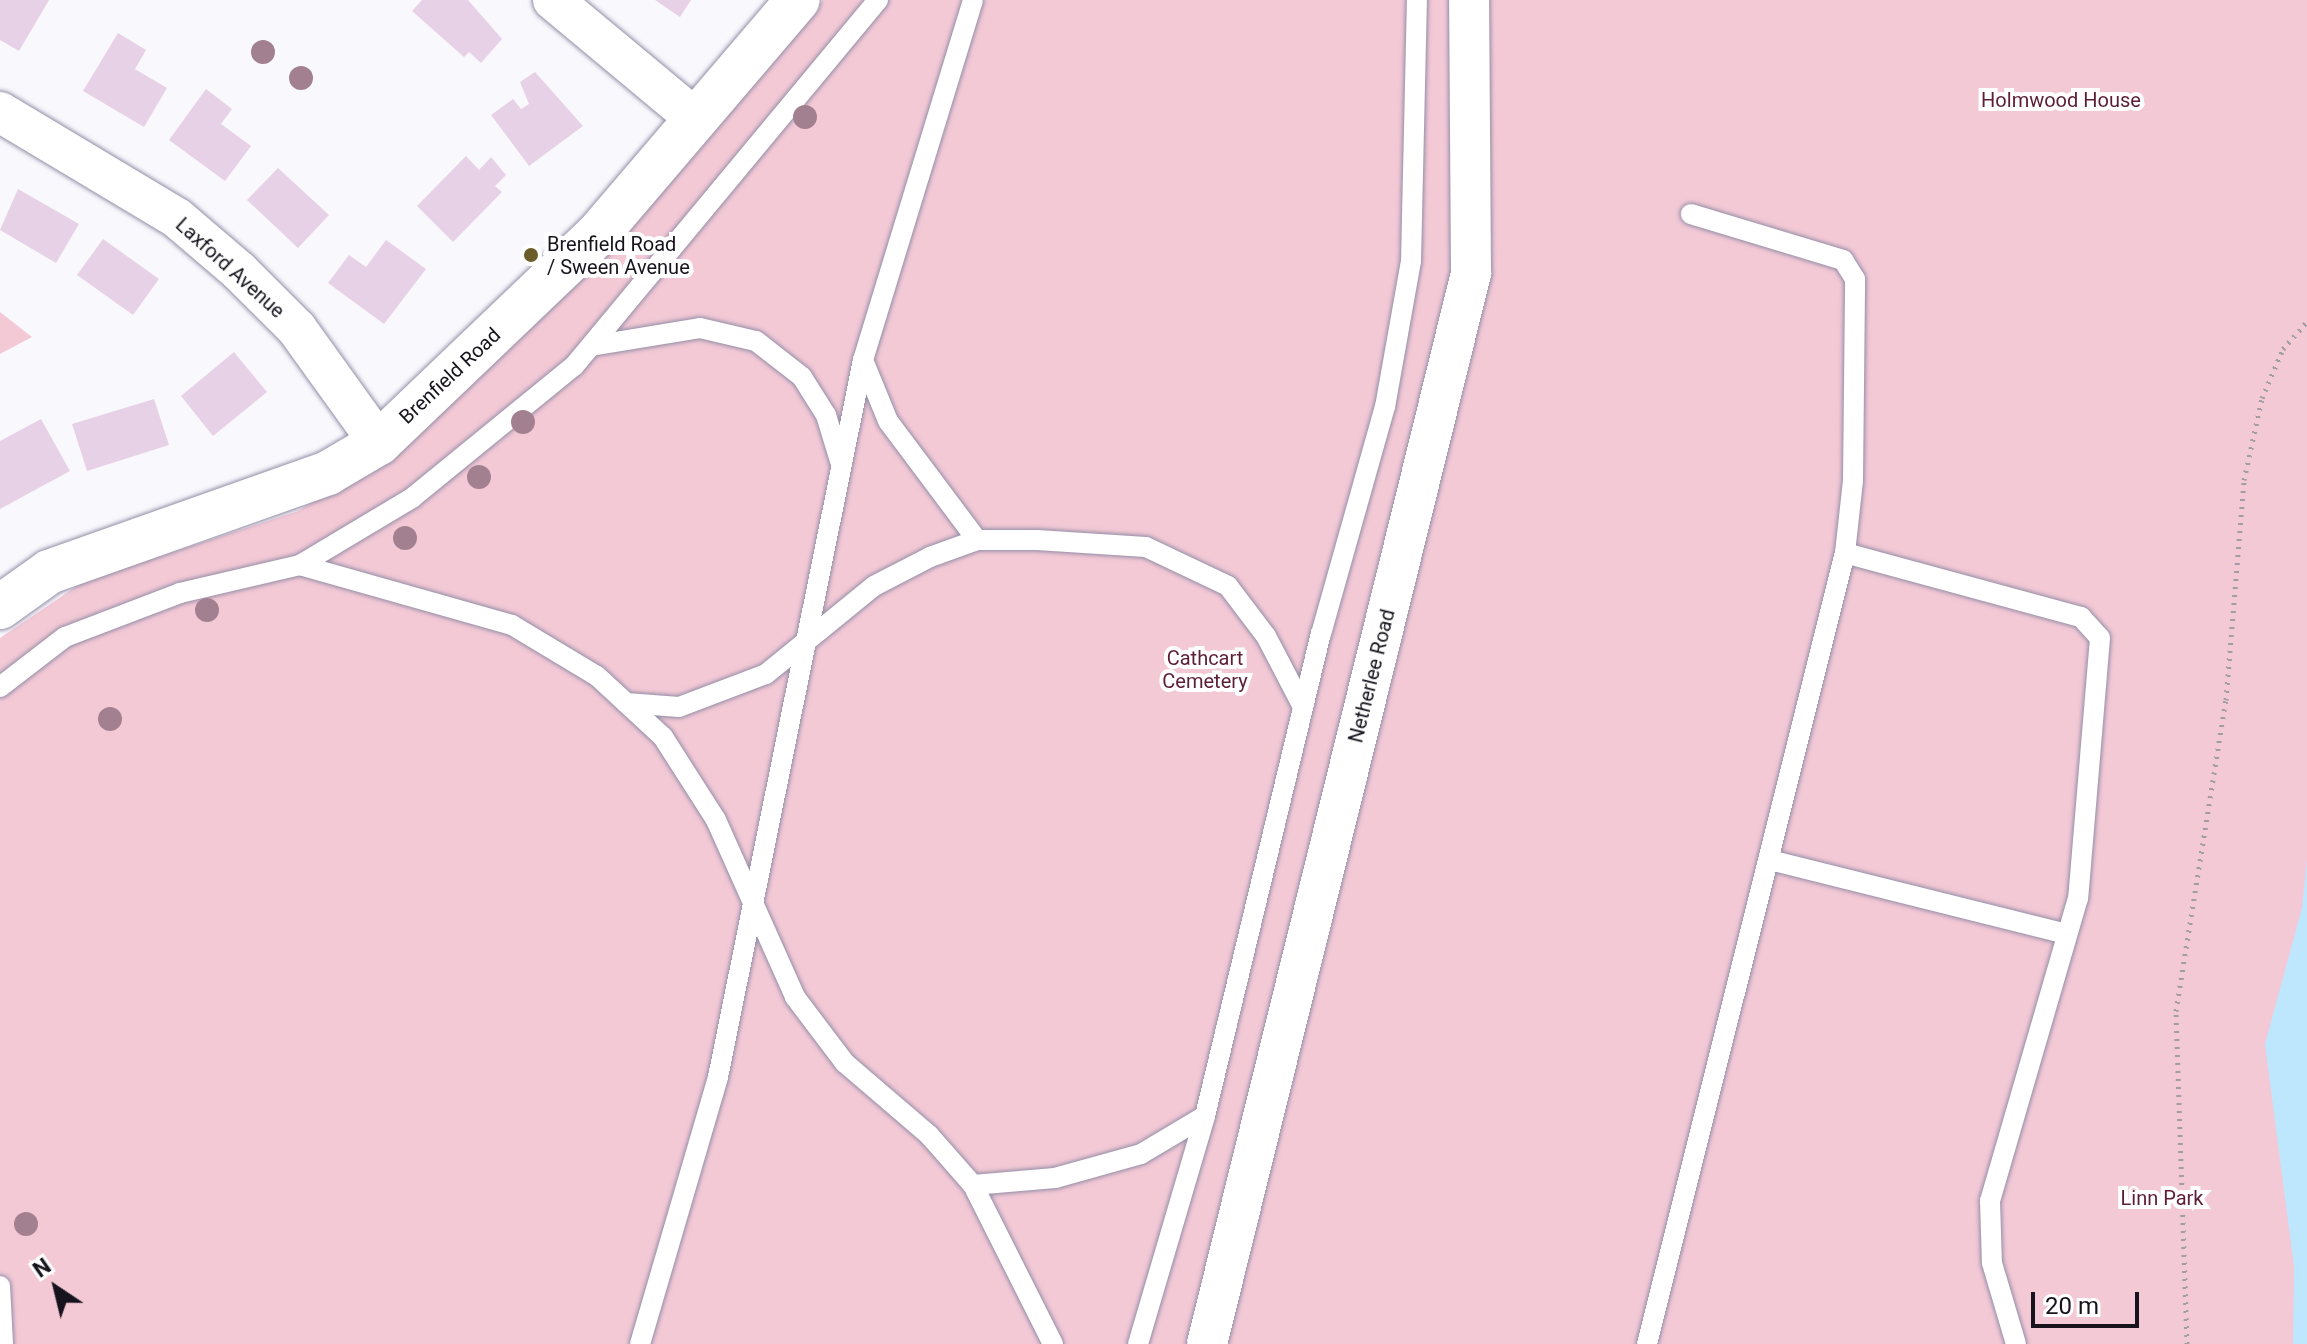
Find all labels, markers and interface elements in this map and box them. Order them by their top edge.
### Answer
park label: Holmwood House [1981,88,2141,112]
street label: Laxford Avenue [171,213,289,323]
place label: Brenfield Road / Sween Avenue [547,232,690,279]
marker: Brenfield Road / Sween Avenue [522,246,540,264]
street label: Brenfield Road [395,323,505,429]
street label: Netherlee Road [1344,607,1400,745]
park label: Cathcart Cemetery [1162,647,1248,694]
park label: Linn Park [2121,1186,2203,1210]
north arrow [16,1248,96,1328]
text: N [28,1253,55,1283]
scale bar [2035,1276,2143,1326]
text: 20 m [2045,1292,2099,1320]

